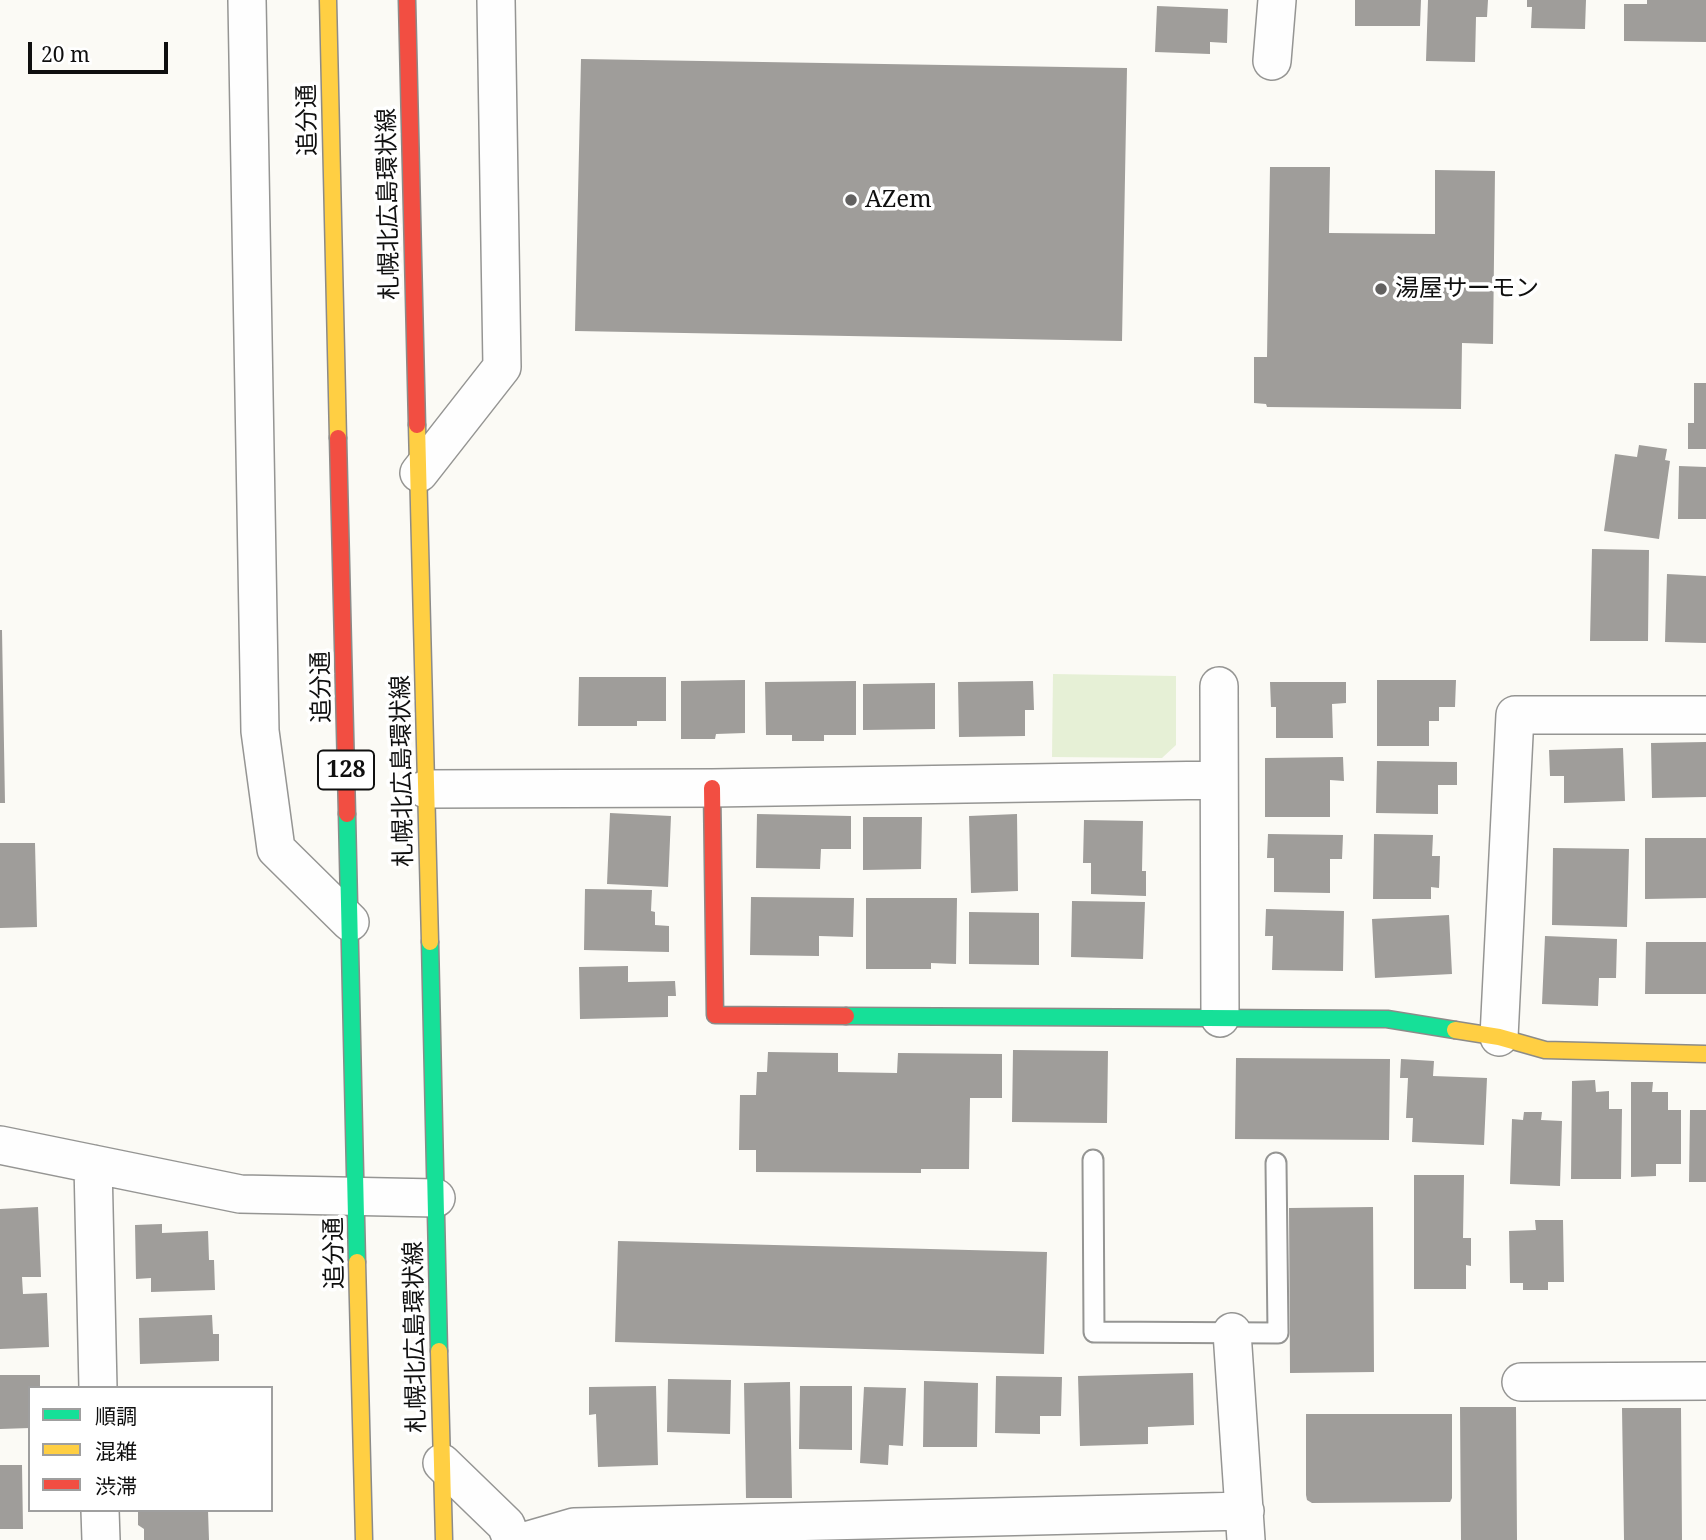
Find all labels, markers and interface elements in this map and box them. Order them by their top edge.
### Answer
scale bar [32,28,172,72]
text: 20 m [41,40,90,68]
street label: 追分通 [293,84,323,156]
street label: 札幌北広島環状線 [373,108,405,300]
place label: AZem [865,186,932,214]
marker: AZem [843,192,859,208]
place label: 湯屋サーモン [1395,275,1539,303]
marker: 湯屋サーモン [1373,281,1389,297]
street label: 追分通 [307,651,337,723]
street label: 札幌北広島環状線 [387,675,419,867]
road number: 128 [318,750,374,790]
street label: 追分通 [320,1217,350,1289]
street label: 札幌北広島環状線 [400,1241,432,1433]
legend [28,1386,273,1512]
text: 順調 [95,1402,137,1430]
text: 混雑 [95,1437,137,1465]
text: 渋滞 [95,1472,137,1500]

